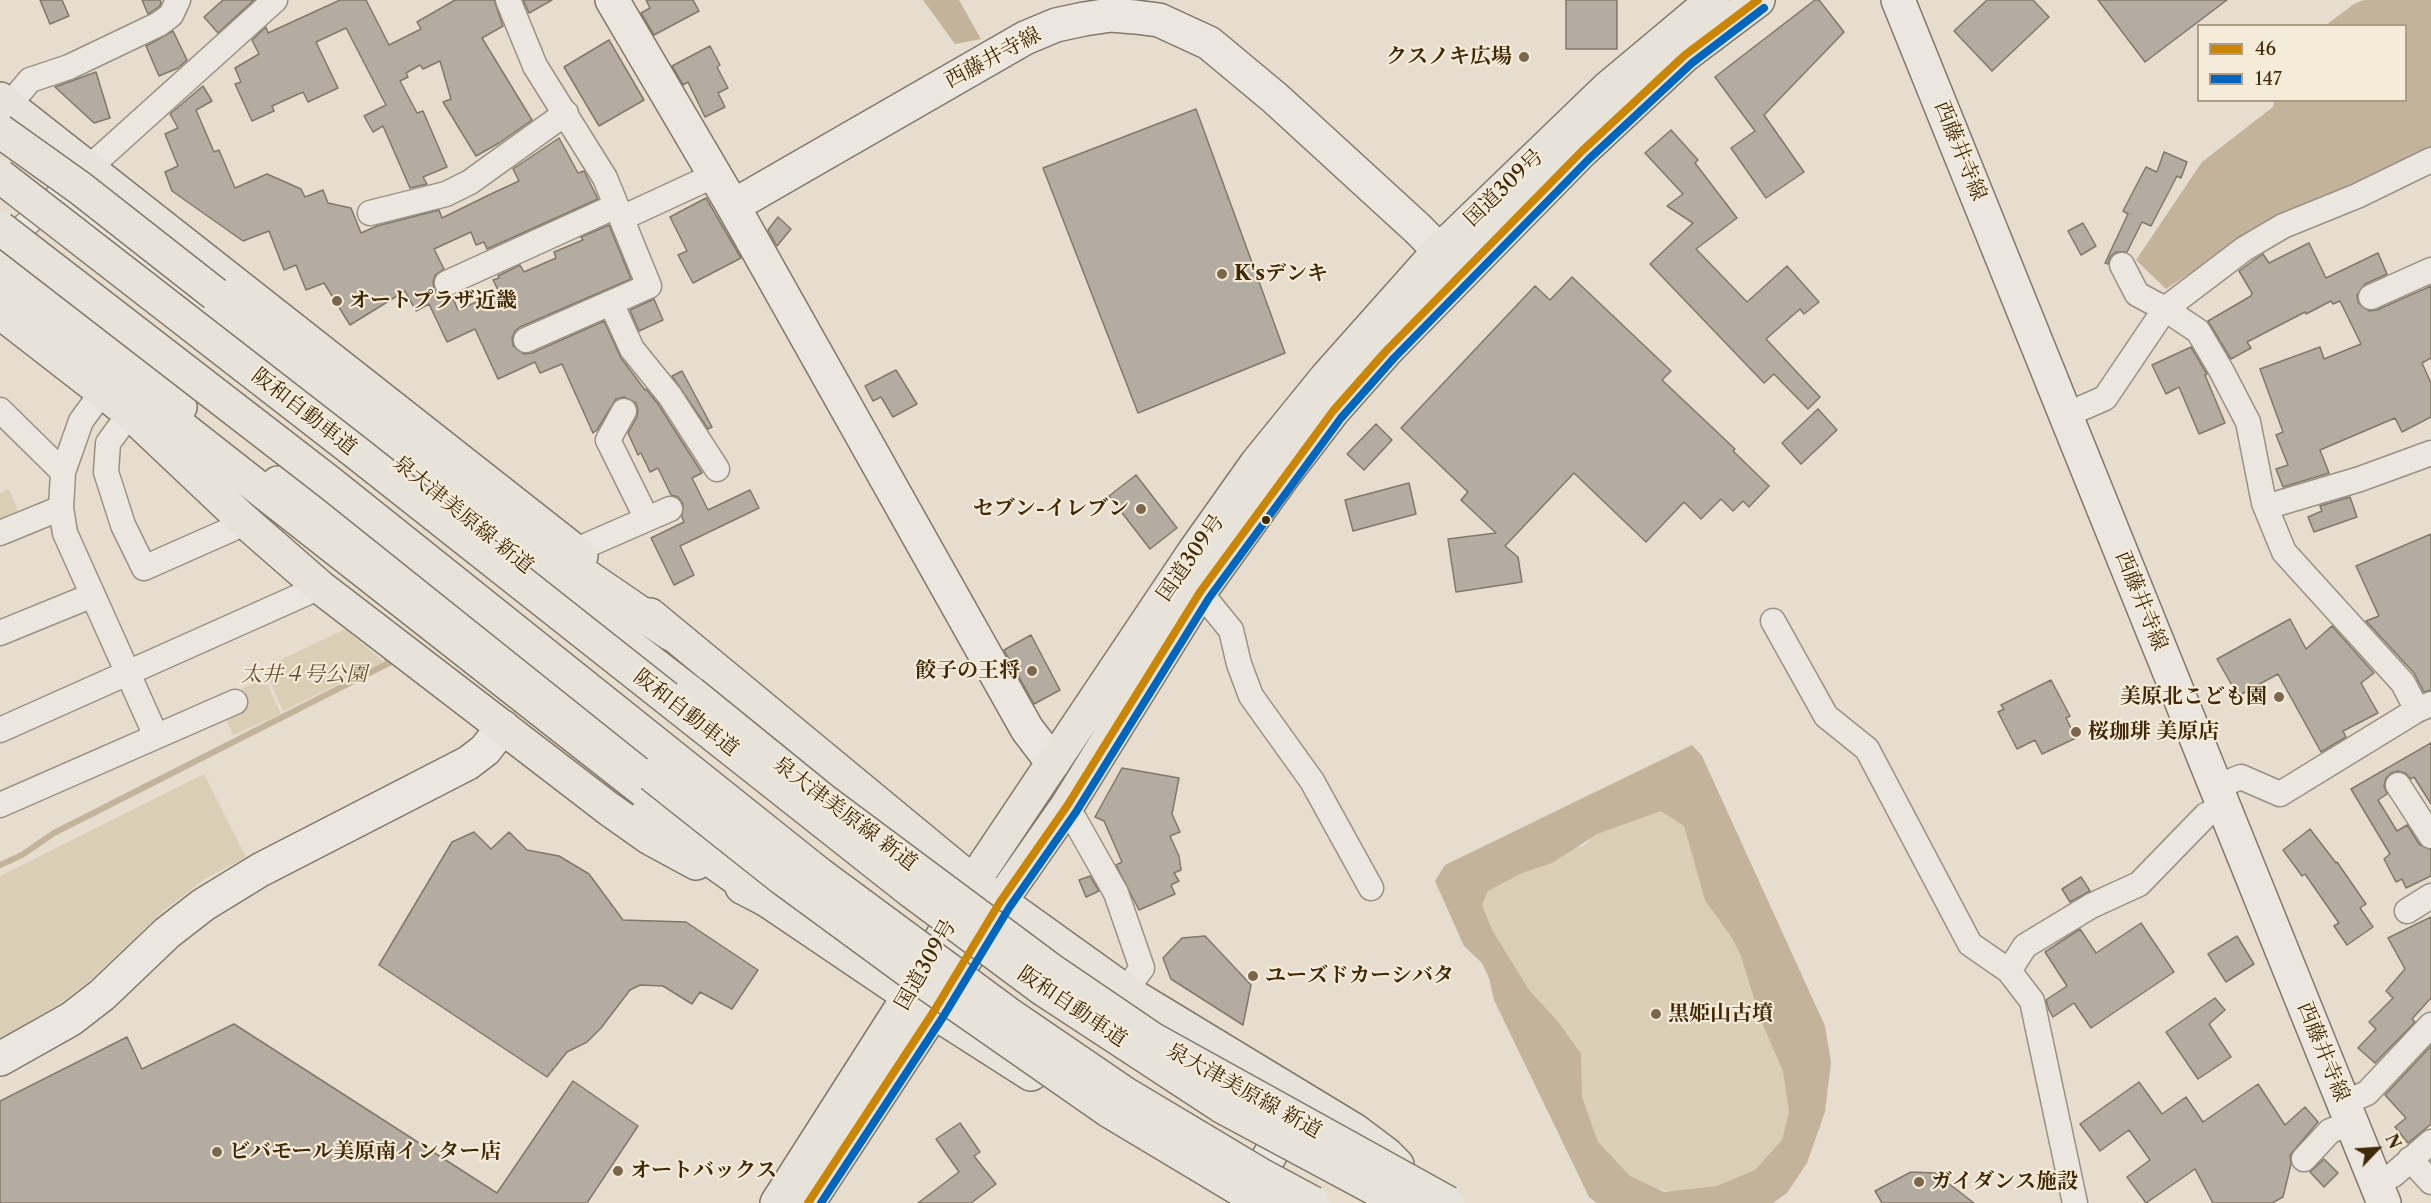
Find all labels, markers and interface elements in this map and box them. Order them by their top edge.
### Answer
street label: 西藤井寺線 [941,22,1045,94]
legend [2197,24,2407,102]
text: 46 [2255,38,2276,60]
place label: クスノキ広場 [1386,44,1512,70]
marker: クスノキ広場 [1517,50,1531,64]
text: 147 [2255,68,2282,90]
street label: 西藤井寺線 [1929,98,1991,204]
street label: 国道309号 [1459,144,1549,232]
place label: K'sデンキ [1234,261,1328,287]
marker: K'sデンキ [1215,267,1229,281]
place label: オートプラザ近畿 [349,288,517,314]
marker: オートプラザ近畿 [330,294,344,308]
street label: 阪和自動車道 [247,363,361,461]
street label: 泉大津美原線 新道 [388,451,538,579]
place label: セブン-イレブン [973,496,1129,522]
marker: セブン-イレブン [1134,502,1148,516]
street label: 国道309号 [1152,510,1230,606]
unlabelled marker [1260,514,1272,526]
street label: 西藤井寺線 [2110,548,2172,654]
place label: 餃子の王将 [915,658,1020,684]
park label: 太井４号公園 [241,662,367,688]
street label: 阪和自動車道 [629,664,743,762]
marker: 餃子の王将 [1025,664,1039,678]
place label: 美原北こども園 [2120,684,2267,710]
marker: 美原北こども園 [2272,690,2286,704]
place label: 桜珈琲 美原店 [2088,719,2219,745]
marker: 桜珈琲 美原店 [2069,725,2083,739]
street label: 泉大津美原線 新道 [768,752,922,876]
street label: 国道309号 [890,915,962,1015]
street label: 阪和自動車道 [1013,961,1131,1053]
place label: ユーズドカーシバタ [1265,963,1454,989]
marker: ユーズドカーシバタ [1246,969,1260,983]
street label: 西藤井寺線 [2292,999,2354,1105]
place label: 黒姫山古墳 [1668,1001,1773,1027]
marker: 黒姫山古墳 [1649,1007,1663,1021]
street label: 泉大津美原線 新道 [1162,1038,1326,1144]
north arrow [2347,1119,2407,1179]
text: N [2381,1131,2405,1152]
place label: ビバモール美原南インター店 [229,1139,501,1165]
marker: ビバモール美原南インター店 [210,1145,224,1159]
place label: オートバックス [630,1158,777,1184]
marker: オートバックス [611,1164,625,1178]
place label: ガイダンス施設 [1931,1169,2078,1195]
marker: ガイダンス施設 [1912,1175,1926,1189]

